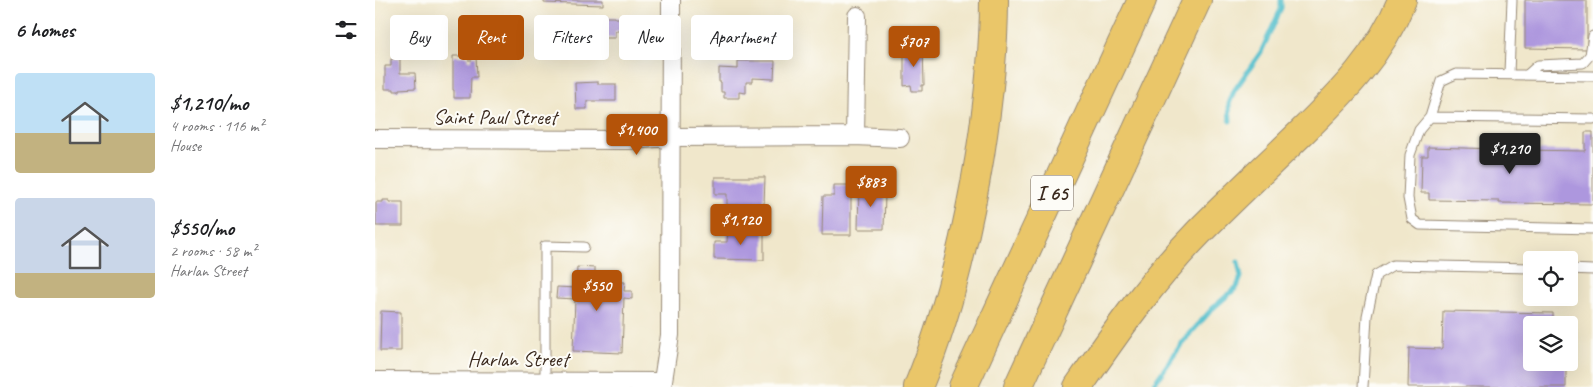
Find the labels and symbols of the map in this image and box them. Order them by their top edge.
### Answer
pin: $707 [884,26,944,68]
street label: Saint Paul Street [433,104,560,130]
pin: $1,400 [596,114,678,156]
pin: $1,210 [1469,132,1551,175]
pin: $883 [841,166,901,208]
road number: I 65 [1031,176,1073,210]
pin: $1,120 [700,204,782,246]
pin: $550 [567,270,627,312]
street label: Harlan Street [468,346,571,372]

